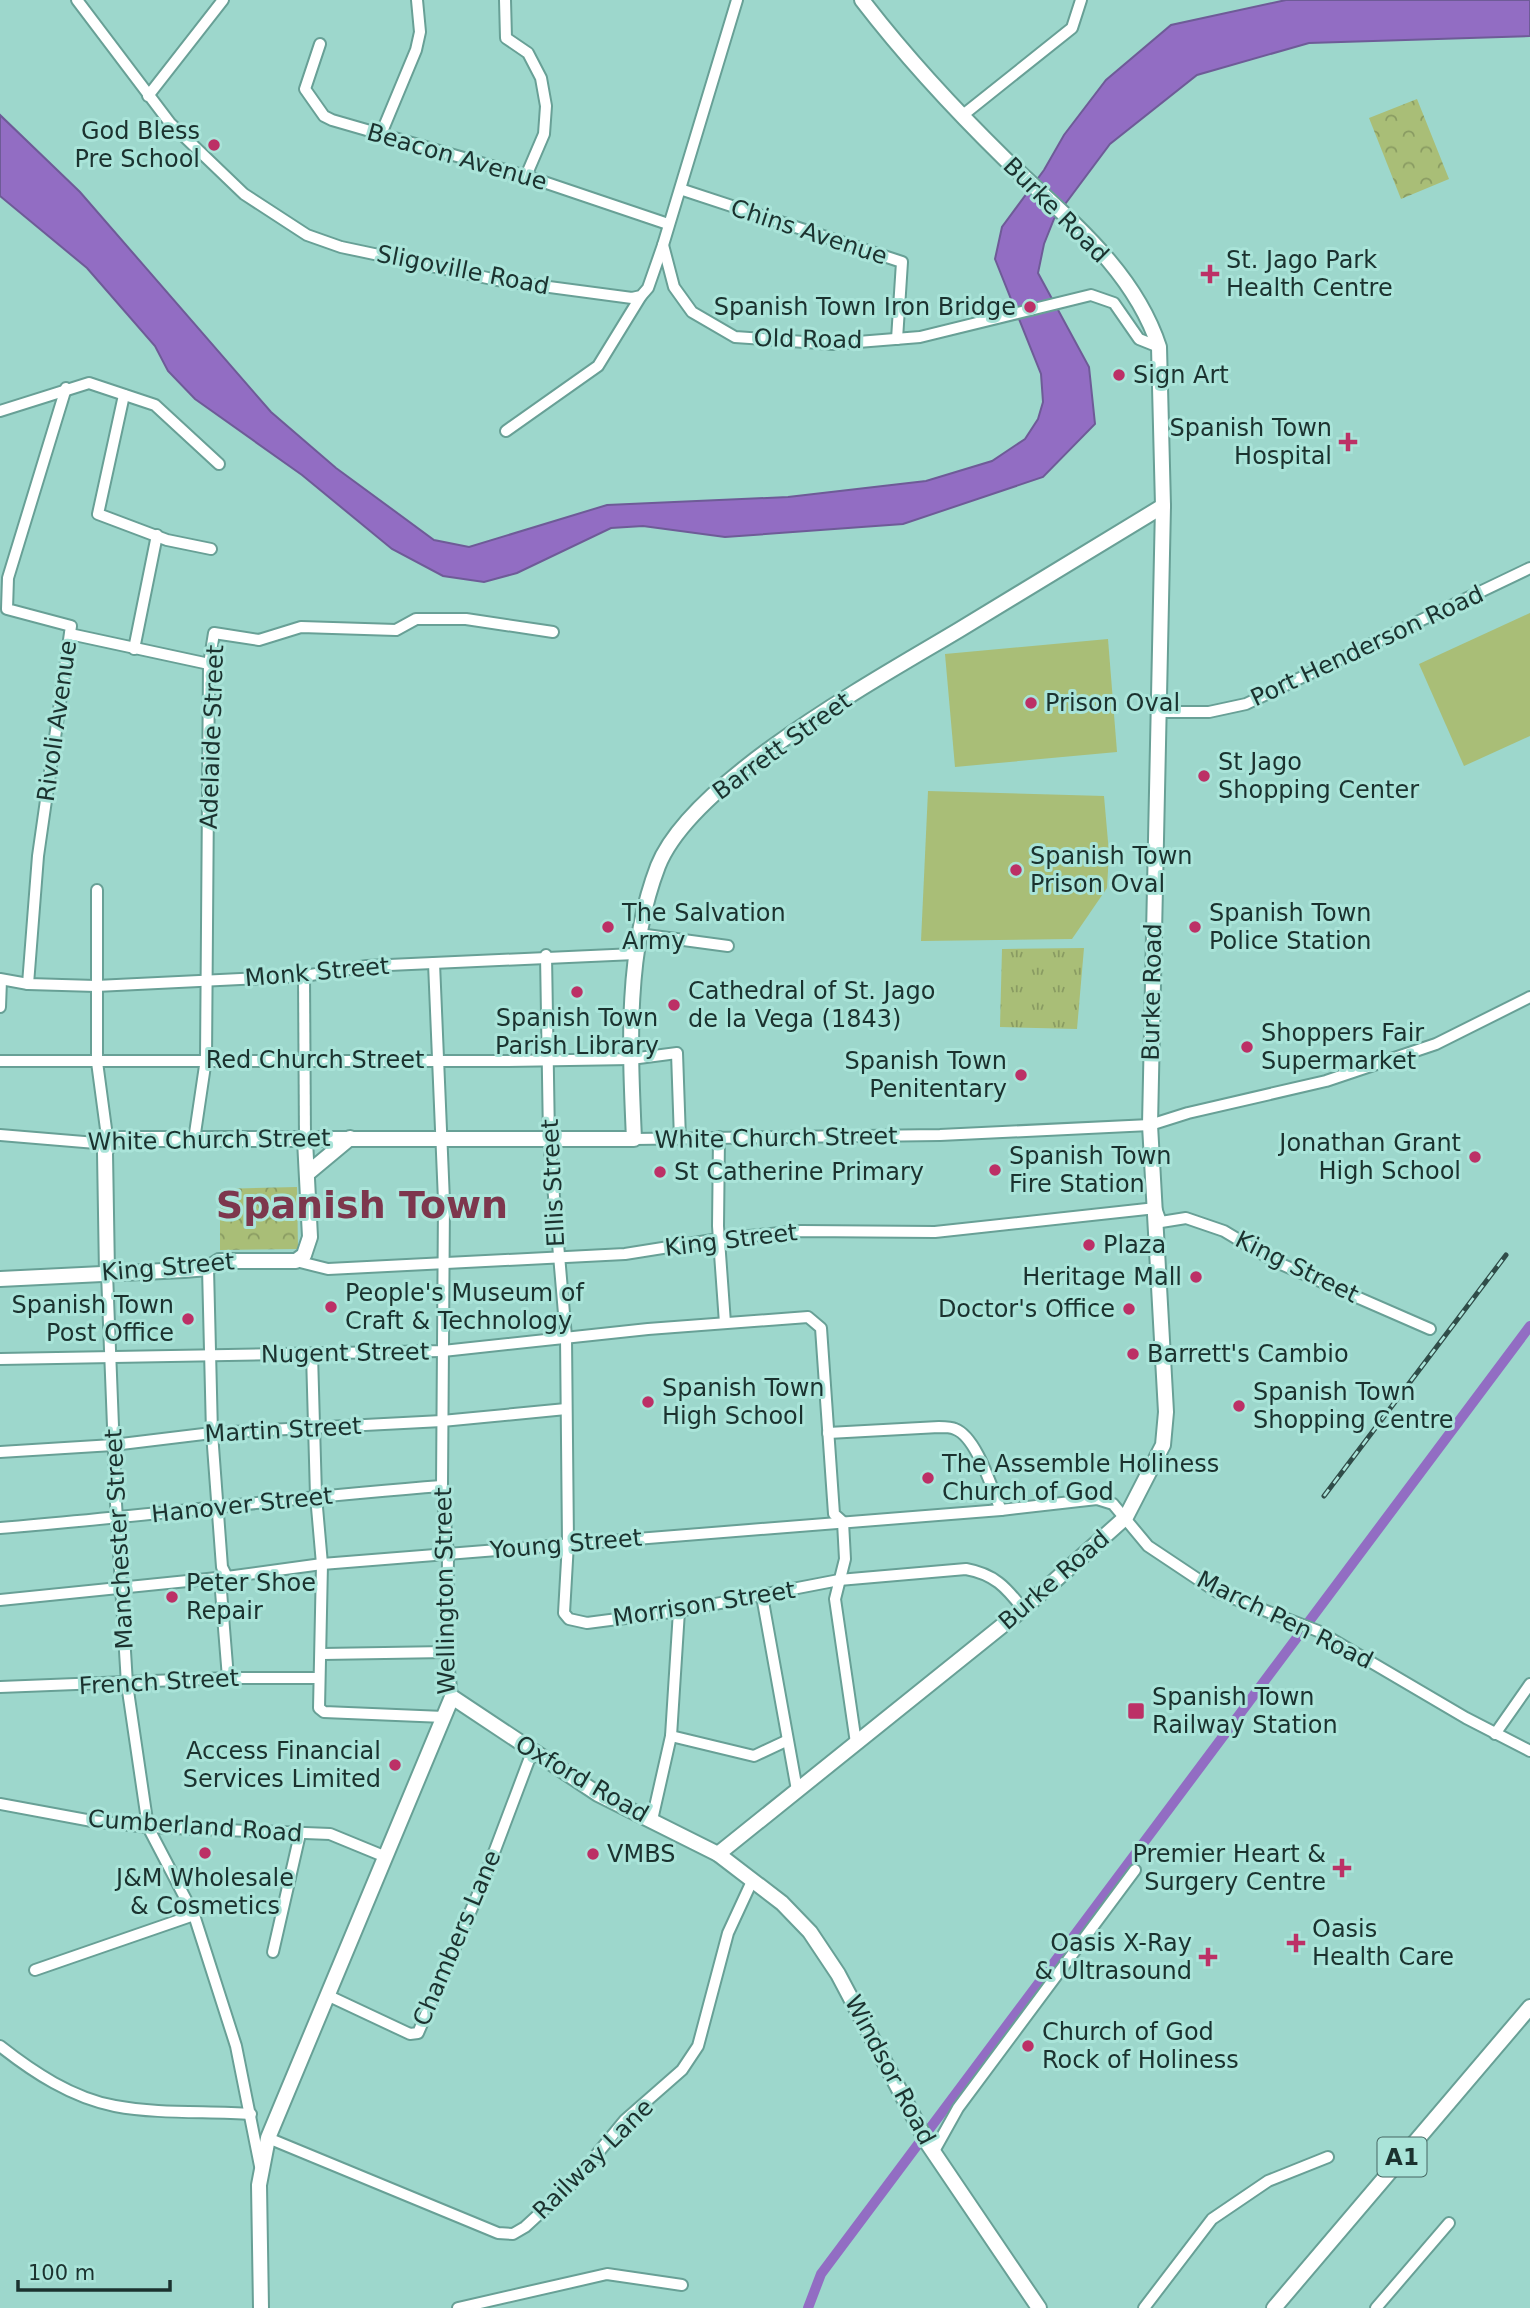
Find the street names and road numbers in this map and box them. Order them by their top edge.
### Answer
street label: Beacon Avenue [364,118,550,196]
street label: Burke Road [998,152,1114,268]
street label: Chins Avenue [727,193,891,271]
street label: Sligoville Road [374,240,552,300]
street label: Old Road [753,324,863,354]
street label: Port Henderson Road [1246,580,1488,712]
street label: Rivoli Avenue [32,639,82,803]
street label: Adelaide Street [195,644,229,830]
street label: Barrett Street [707,686,857,806]
street label: Burke Road [1137,923,1167,1061]
street label: Monk Street [244,952,390,992]
street label: Red Church Street [206,1046,424,1074]
street label: Ellis Street [536,1118,570,1248]
street label: White Church Street [654,1122,898,1154]
street label: White Church Street [87,1124,331,1156]
street label: King Street [663,1218,799,1262]
street label: King Street [1231,1225,1363,1309]
street label: King Street [100,1247,236,1287]
street label: Nugent Street [261,1338,429,1368]
street label: Martin Street [204,1412,362,1448]
street label: Manchester Street [99,1428,139,1650]
street label: Hanover Street [150,1482,334,1528]
street label: Wellington Street [429,1487,461,1695]
street label: Young Street [488,1523,643,1565]
street label: Burke Road [993,1524,1115,1636]
street label: March Pen Road [1192,1565,1378,1675]
street label: Morrison Street [611,1576,797,1632]
street label: French Street [78,1664,240,1700]
street label: Oxford Road [511,1730,653,1828]
street label: Cumberland Road [87,1805,303,1847]
street label: Chambers Lane [407,1846,507,2030]
street label: Windsor Road [839,1990,941,2150]
street label: Railway Lane [527,2093,659,2225]
road number: A1 [1378,2138,1426,2176]

